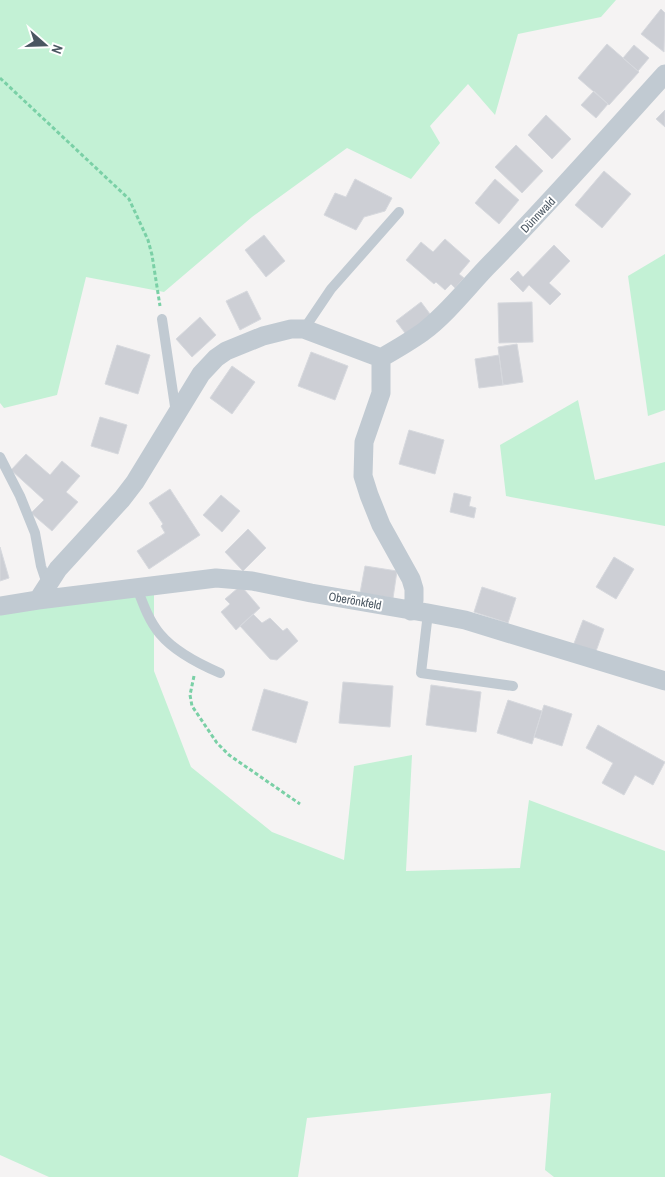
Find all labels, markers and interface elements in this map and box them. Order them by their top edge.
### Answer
north arrow [20,20,70,70]
text: N [47,42,67,56]
street label: Dünnwald [517,194,559,236]
street label: Oberönkfeld [327,588,383,614]

